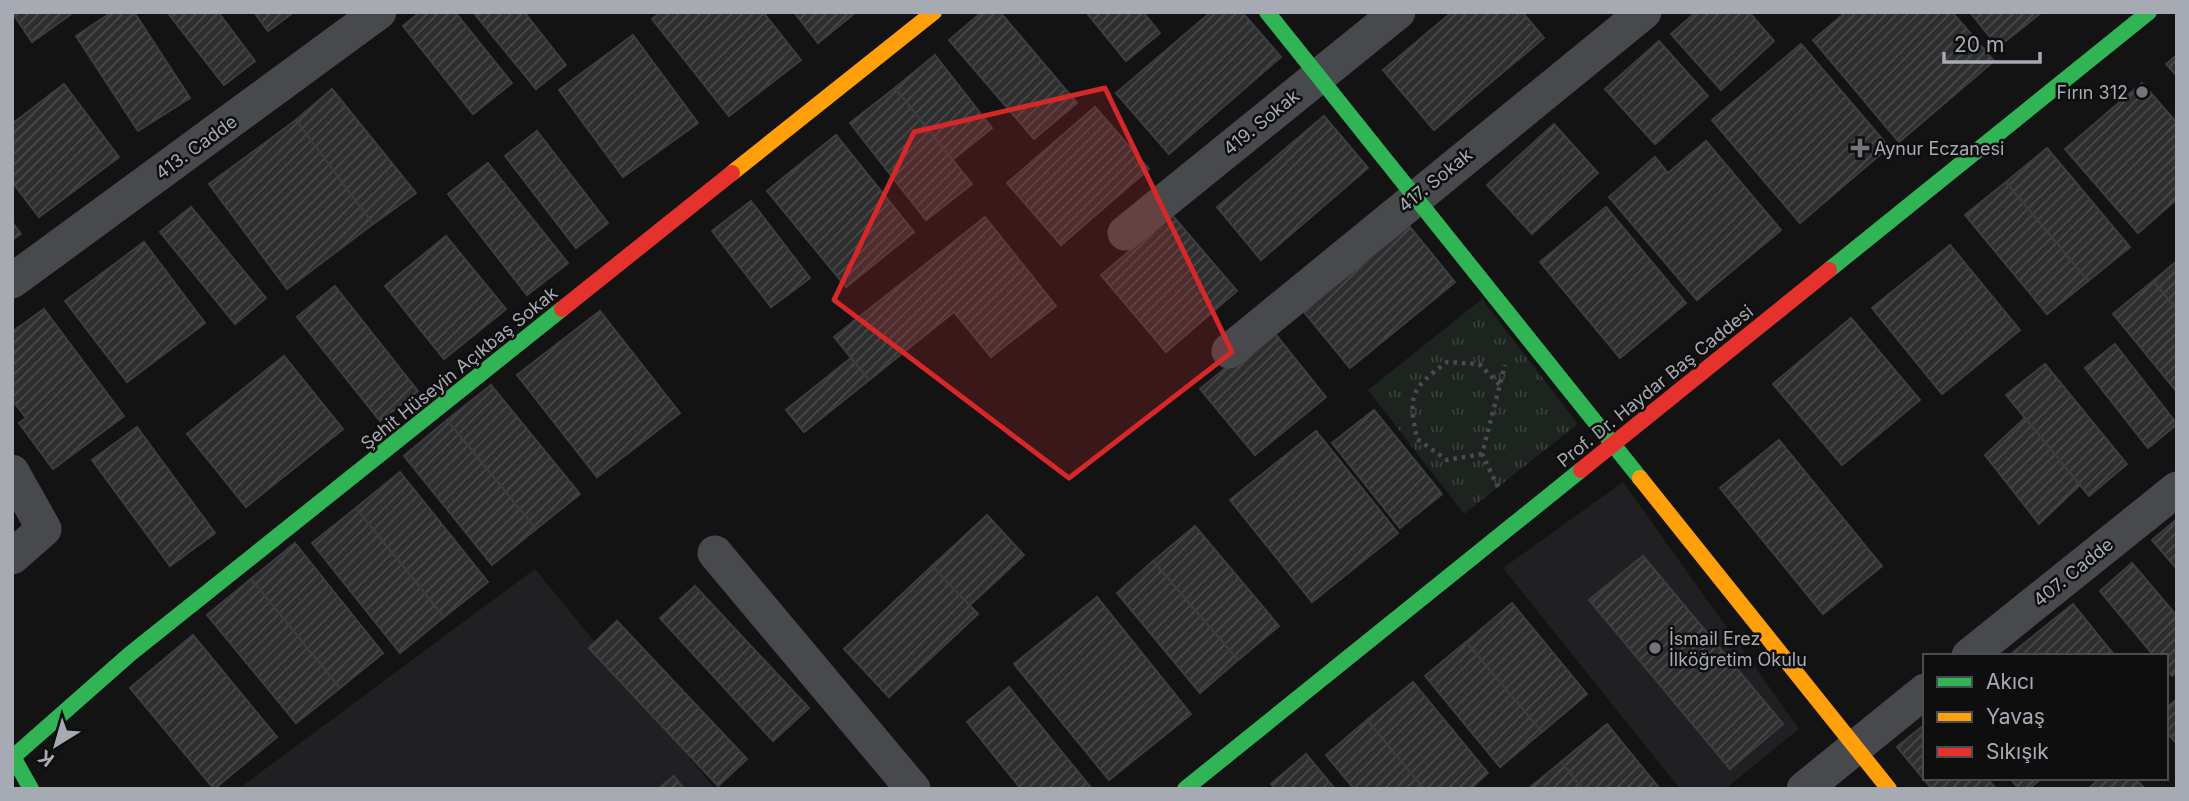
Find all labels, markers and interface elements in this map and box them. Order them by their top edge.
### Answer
scale bar [1944,21,2040,65]
text: 20 m [1954,32,2004,57]
place label: Fırın 312 [2056,82,2128,103]
marker: Fırın 312 [2134,84,2150,100]
street label: 419. Sokak [1219,85,1303,159]
street label: 413. Cadde [151,110,241,184]
place label: Aynur Eczanesi [1874,138,2004,159]
marker: Aynur Eczanesi [1852,140,1868,156]
street label: 417. Sokak [1394,144,1476,216]
street label: Şehit Hüseyin Açıkbaş Sokak [356,282,562,454]
street label: Prof. Dr. Haydar Baş Caddesi [1553,301,1757,471]
street label: 407. Cadde [2029,533,2117,611]
place label: İsmail Erez İlköğretim Okulu [1669,627,1807,670]
marker: İsmail Erez İlköğretim Okulu [1647,640,1663,656]
legend [1923,654,2168,780]
text: Akıcı [1986,669,2034,694]
text: Yavaş [1986,704,2045,729]
north arrow [21,710,91,780]
text: Sıkışık [1986,739,2049,764]
text: K [33,745,58,771]

